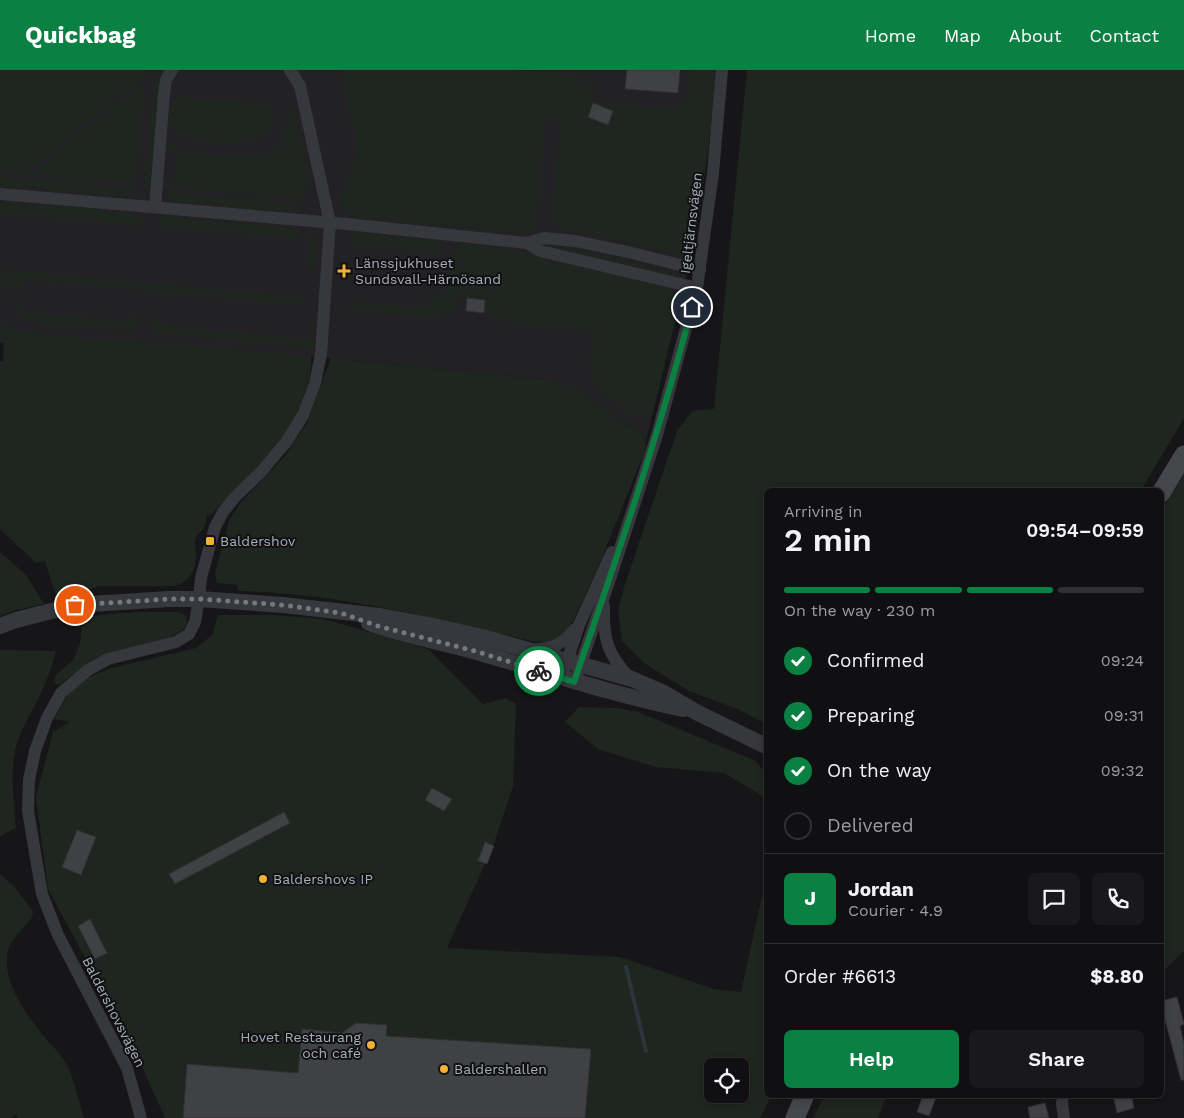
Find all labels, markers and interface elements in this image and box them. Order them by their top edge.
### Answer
text: Quickbag [25,21,135,49]
text: Home [865,25,916,46]
text: Map [944,25,981,46]
text: About [1009,25,1061,46]
text: Contact [1089,25,1159,46]
street label: Igeltjärnsvägen [677,171,705,275]
place label: Länssjukhuset Sundsvall-Härnösand [355,255,501,287]
marker: Länssjukhuset Sundsvall-Härnösand [337,264,351,278]
pin [671,286,713,328]
icon: home [678,293,706,321]
text: Arriving in [784,502,862,521]
text: 09:54–09:59 [1026,519,1144,542]
text: 2 min [784,521,872,559]
place label: Baldershov [220,533,296,549]
marker: Baldershov [204,535,216,547]
pin [54,584,96,626]
icon: bag [61,591,89,619]
text: On the way · 230 m [784,601,935,620]
courier [514,646,564,696]
icon: check [784,647,812,675]
text: Confirmed [827,649,924,672]
text: 09:24 [1101,651,1144,670]
icon: bike [525,657,553,685]
icon: check [784,702,812,730]
text: Preparing [827,704,914,727]
text: 09:31 [1104,706,1144,725]
icon: check [784,757,812,785]
text: On the way [827,759,931,782]
text: 09:32 [1101,761,1144,780]
text: Delivered [827,814,914,837]
place label: Baldershovs IP [273,871,373,887]
marker: Baldershovs IP [257,873,269,885]
button: chat [1028,873,1080,925]
button: phone [1092,873,1144,925]
text: Jordan [848,878,914,901]
text: J [804,887,816,910]
text: Courier · 4.9 [848,901,943,920]
street label: Baldershovsvägen [79,954,149,1070]
text: Order #6613 [784,965,896,988]
text: $8.80 [1090,965,1144,988]
place label: Hovet Restaurang och café [240,1029,362,1061]
button: Help [784,1030,959,1088]
button: Share [969,1030,1144,1088]
marker: Hovet Restaurang och café [365,1039,377,1051]
map controls [704,1058,749,1103]
button: locate [704,1058,749,1103]
place label: Baldershallen [454,1061,547,1077]
marker: Baldershallen [438,1063,450,1075]

